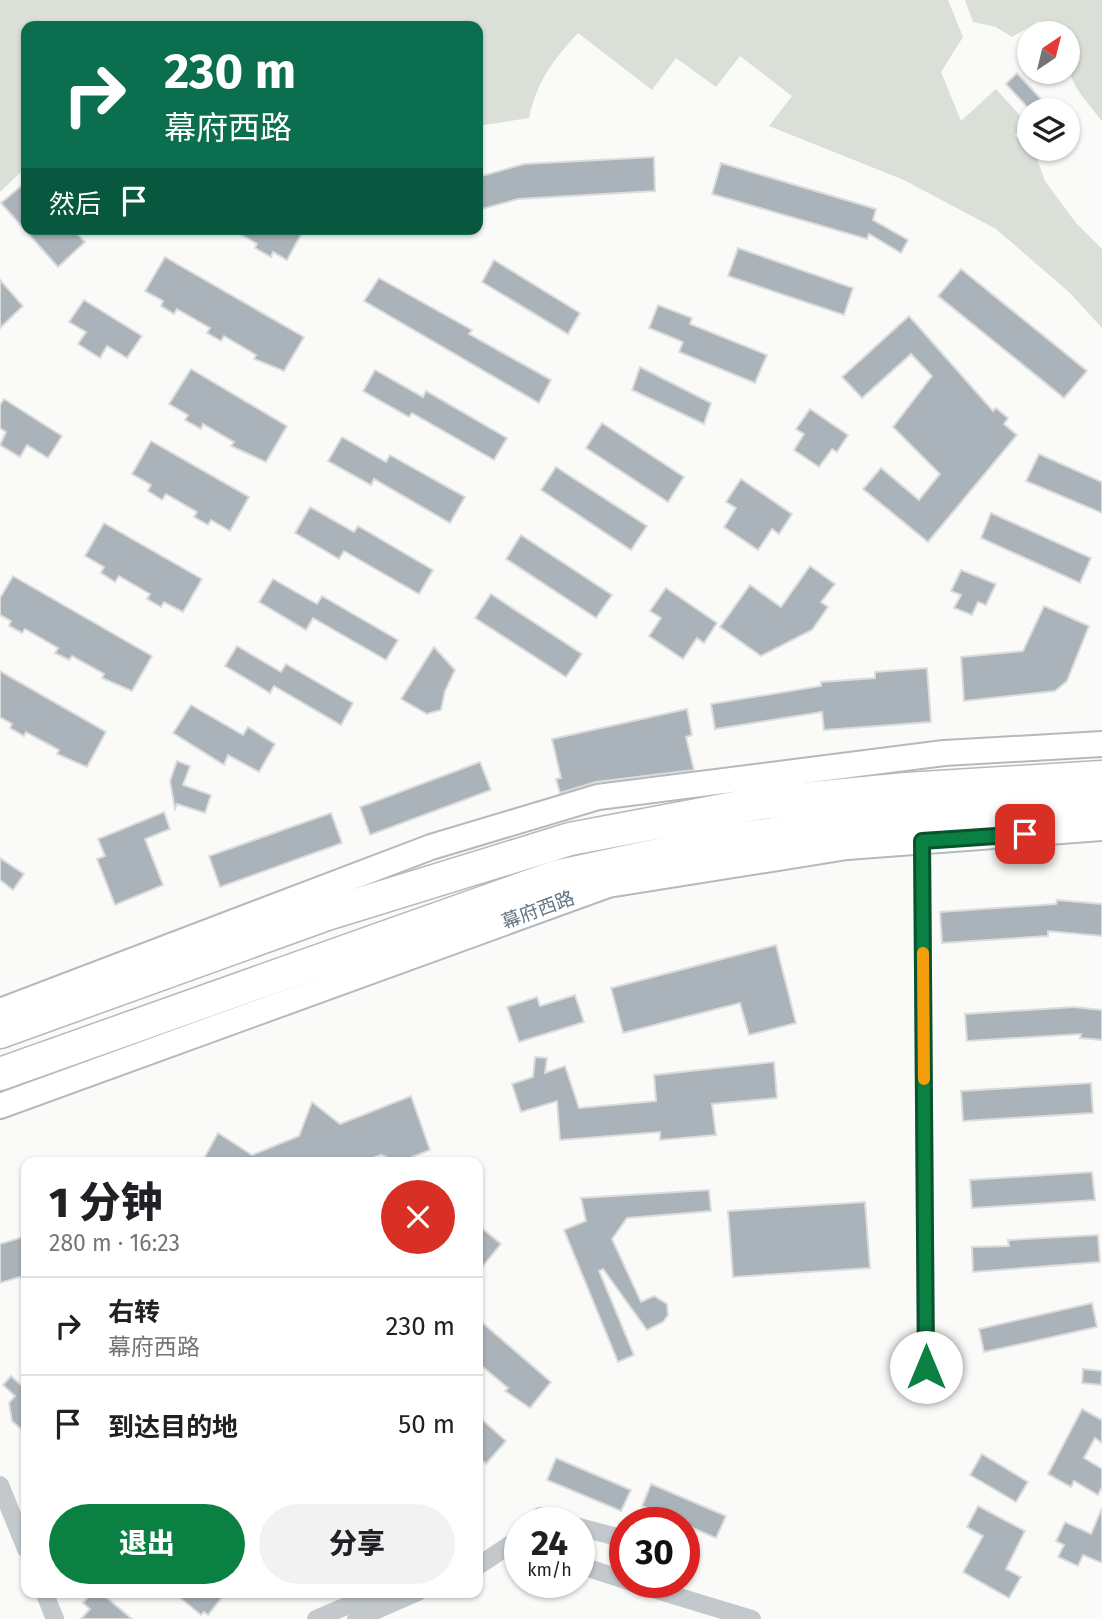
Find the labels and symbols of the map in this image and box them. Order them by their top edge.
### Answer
north arrow [1017,21,1080,84]
pin [995,804,1055,864]
street label: 幕府西路 [498,886,578,934]
position arrow [889,1330,963,1404]
speed limit sign: 30 [609,1507,700,1598]

